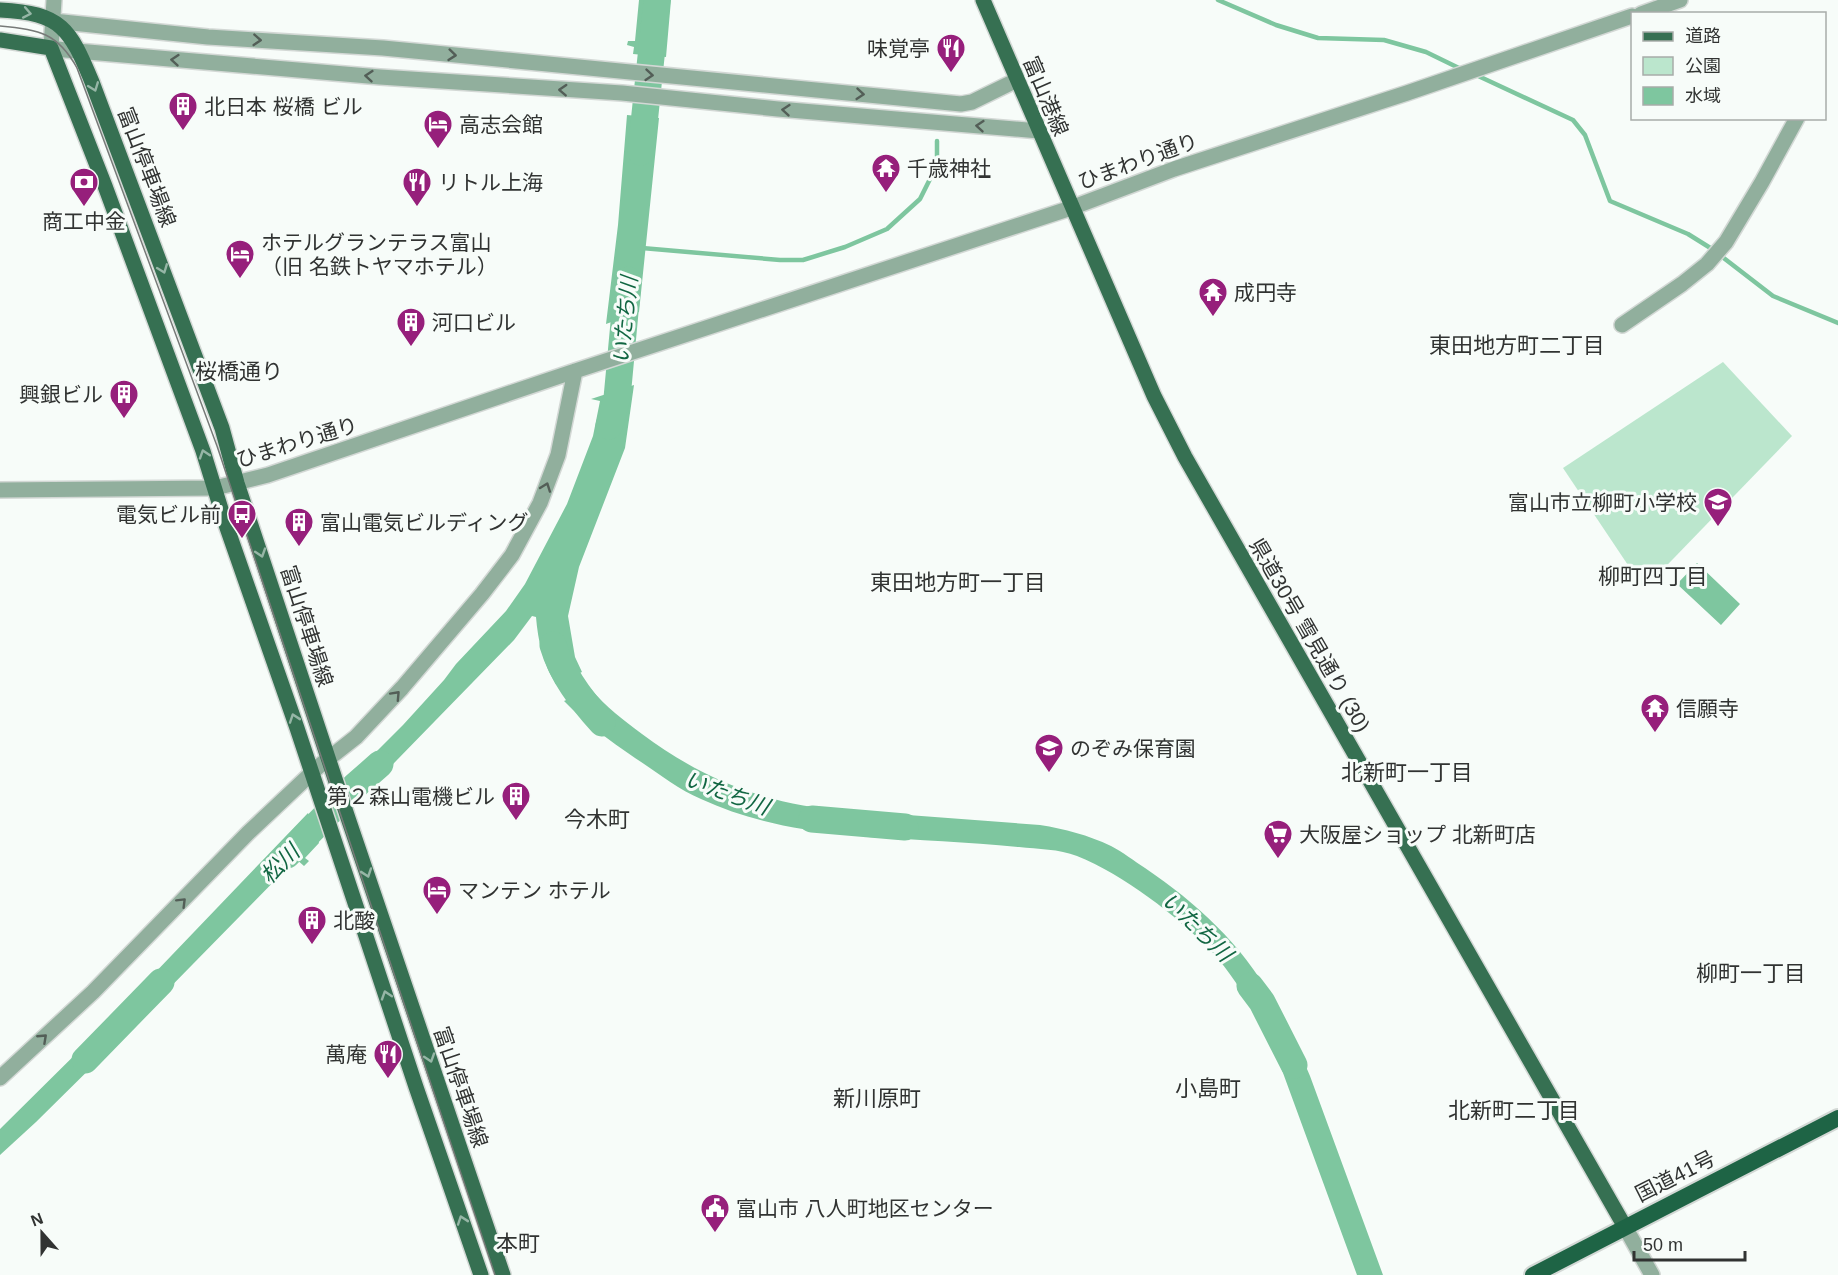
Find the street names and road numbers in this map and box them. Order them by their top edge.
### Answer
street label: 富山港線 [1019,53,1073,139]
street label: 富山停車場線 [114,104,180,230]
street label: ひまわり通り [1075,129,1201,193]
street label: ひまわり通り [233,413,361,471]
street label: 県道30号 雪見通り (30) [1245,534,1375,736]
street label: 富山停車場線 [277,563,337,689]
street label: 富山停車場線 [430,1024,492,1150]
street label: 国道41号 [1631,1146,1719,1206]

